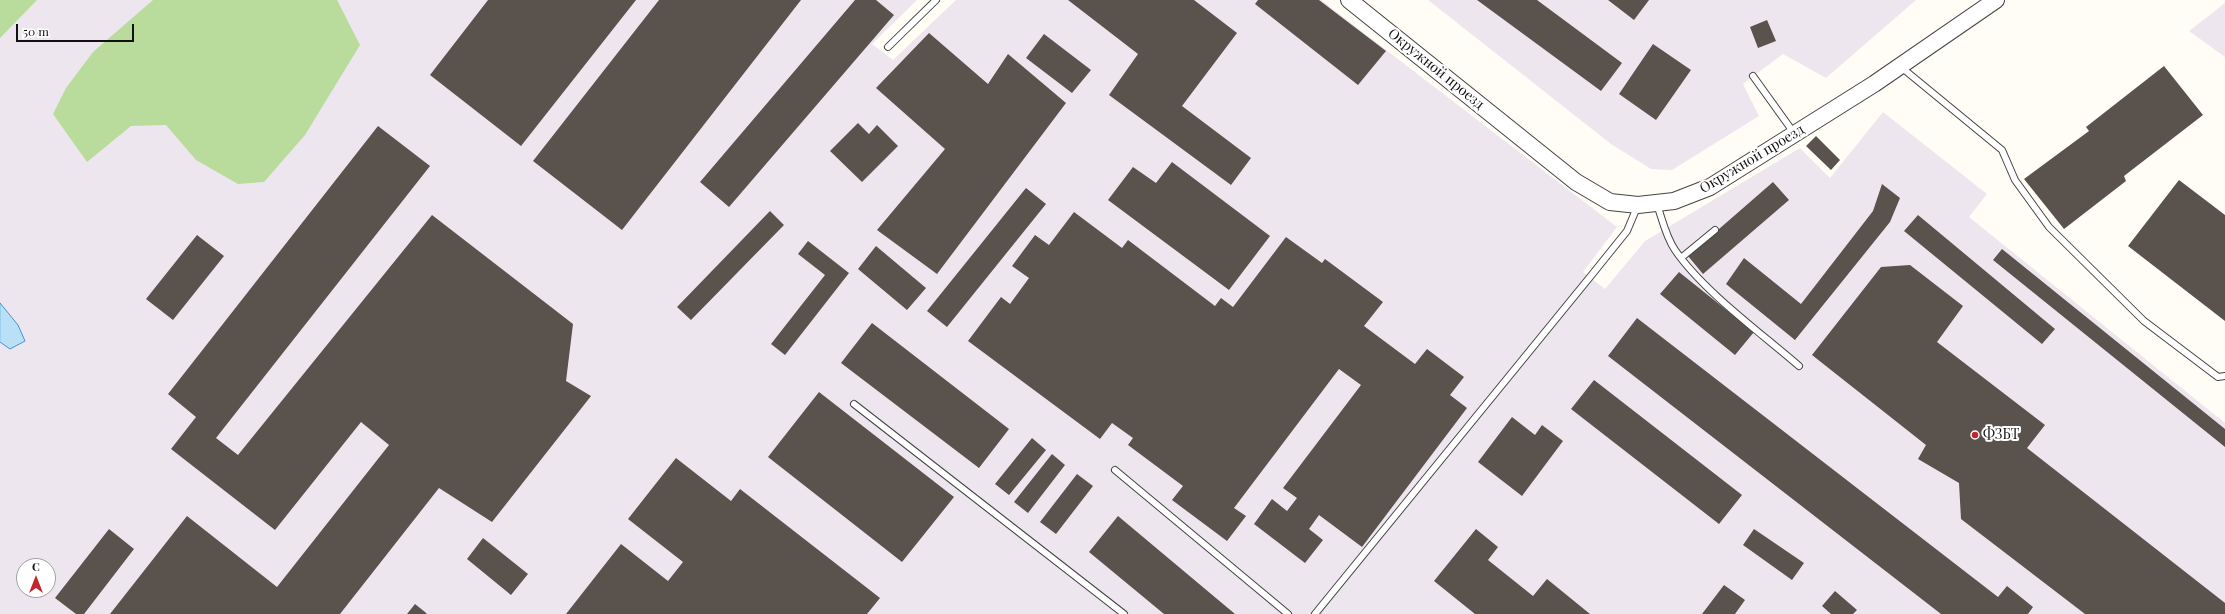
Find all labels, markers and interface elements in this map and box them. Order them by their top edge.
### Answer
scale bar [18,16,136,42]
text: 50 m [23,23,49,39]
street label: Окружной проезд [1384,25,1488,113]
street label: Окружной проезд [1697,121,1807,197]
place label: ФЗБТ [1983,427,2020,443]
marker: ФЗБТ [1970,430,1980,440]
north arrow [16,558,56,598]
text: С [32,559,40,574]

